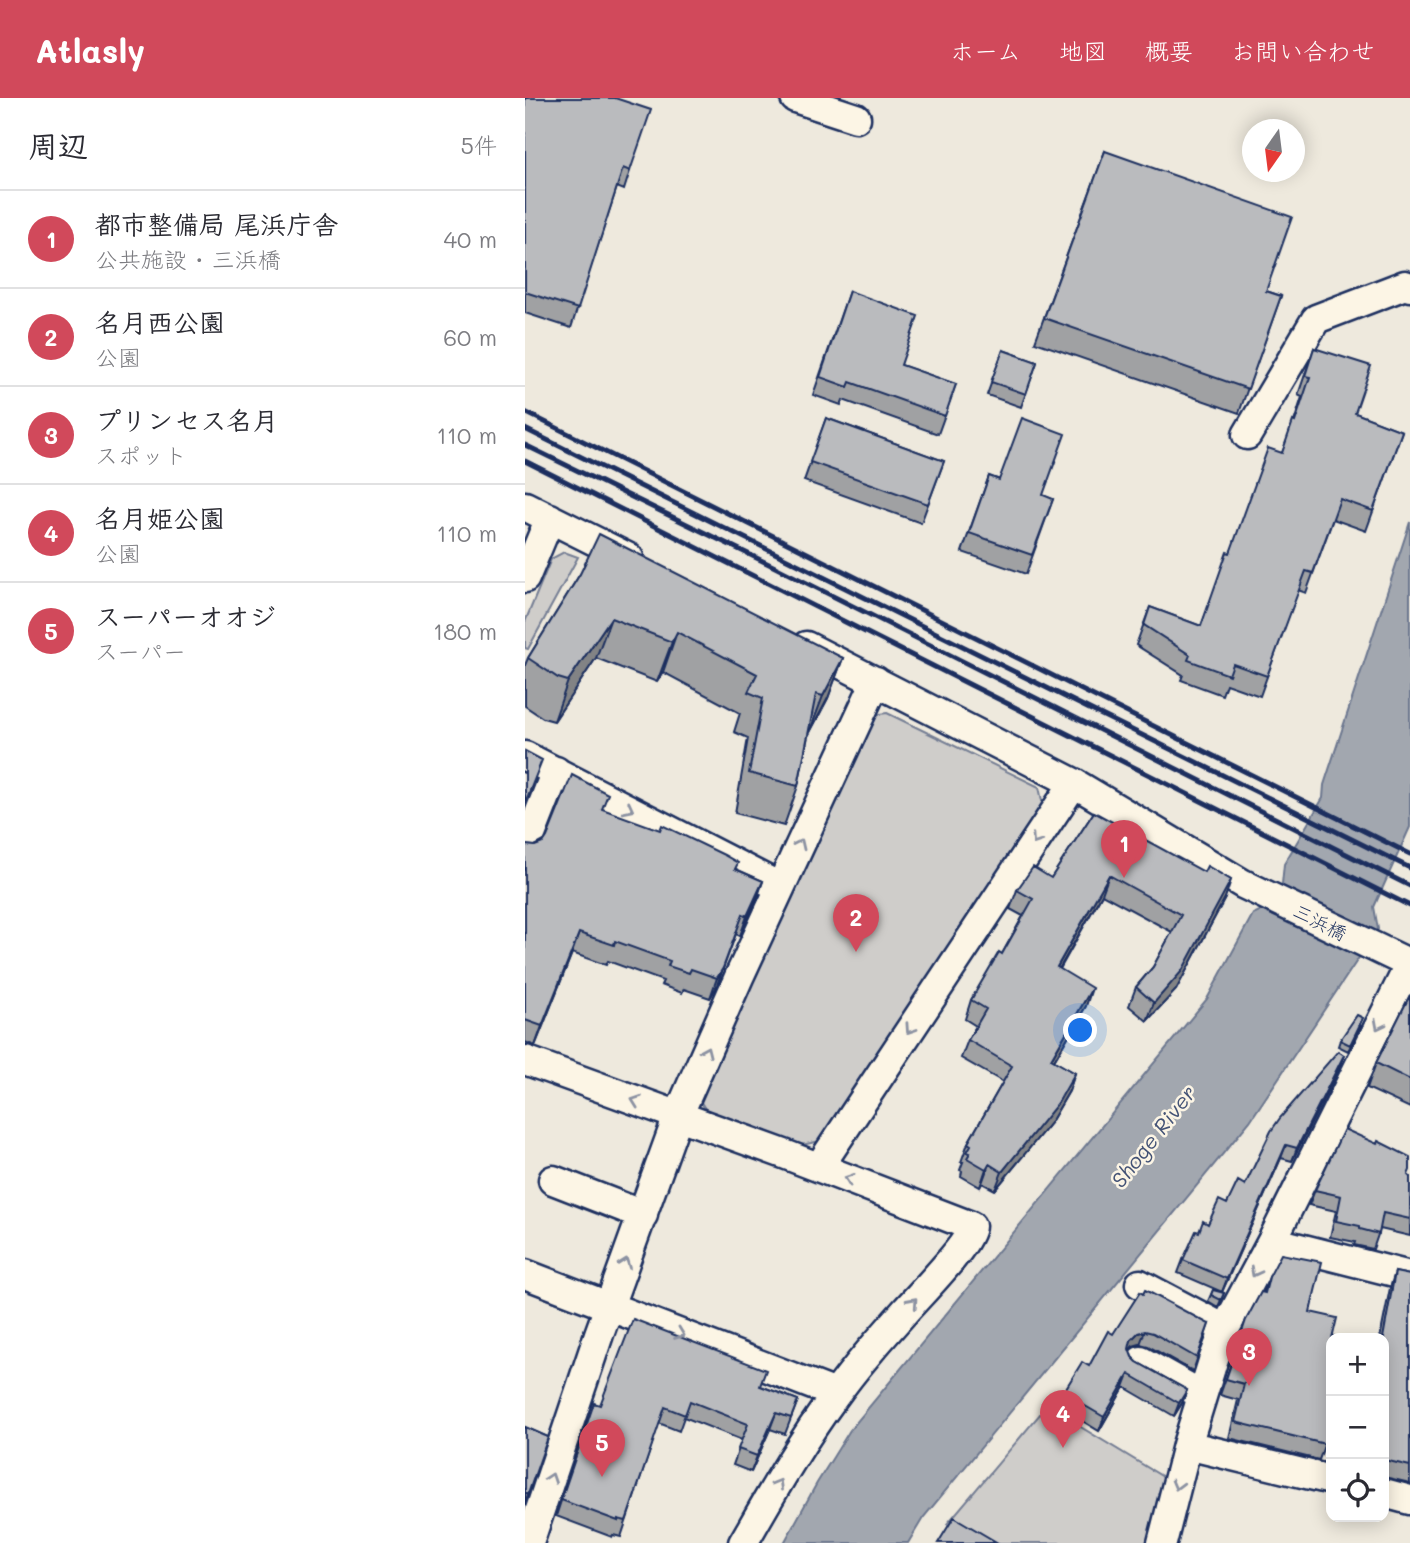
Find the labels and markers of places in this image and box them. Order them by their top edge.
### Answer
pin: 1 [1101,820,1147,878]
pin: 2 [833,894,879,952]
pin: 3 [1226,1328,1272,1386]
pin: 4 [1040,1390,1086,1448]
pin: 5 [579,1419,625,1477]

